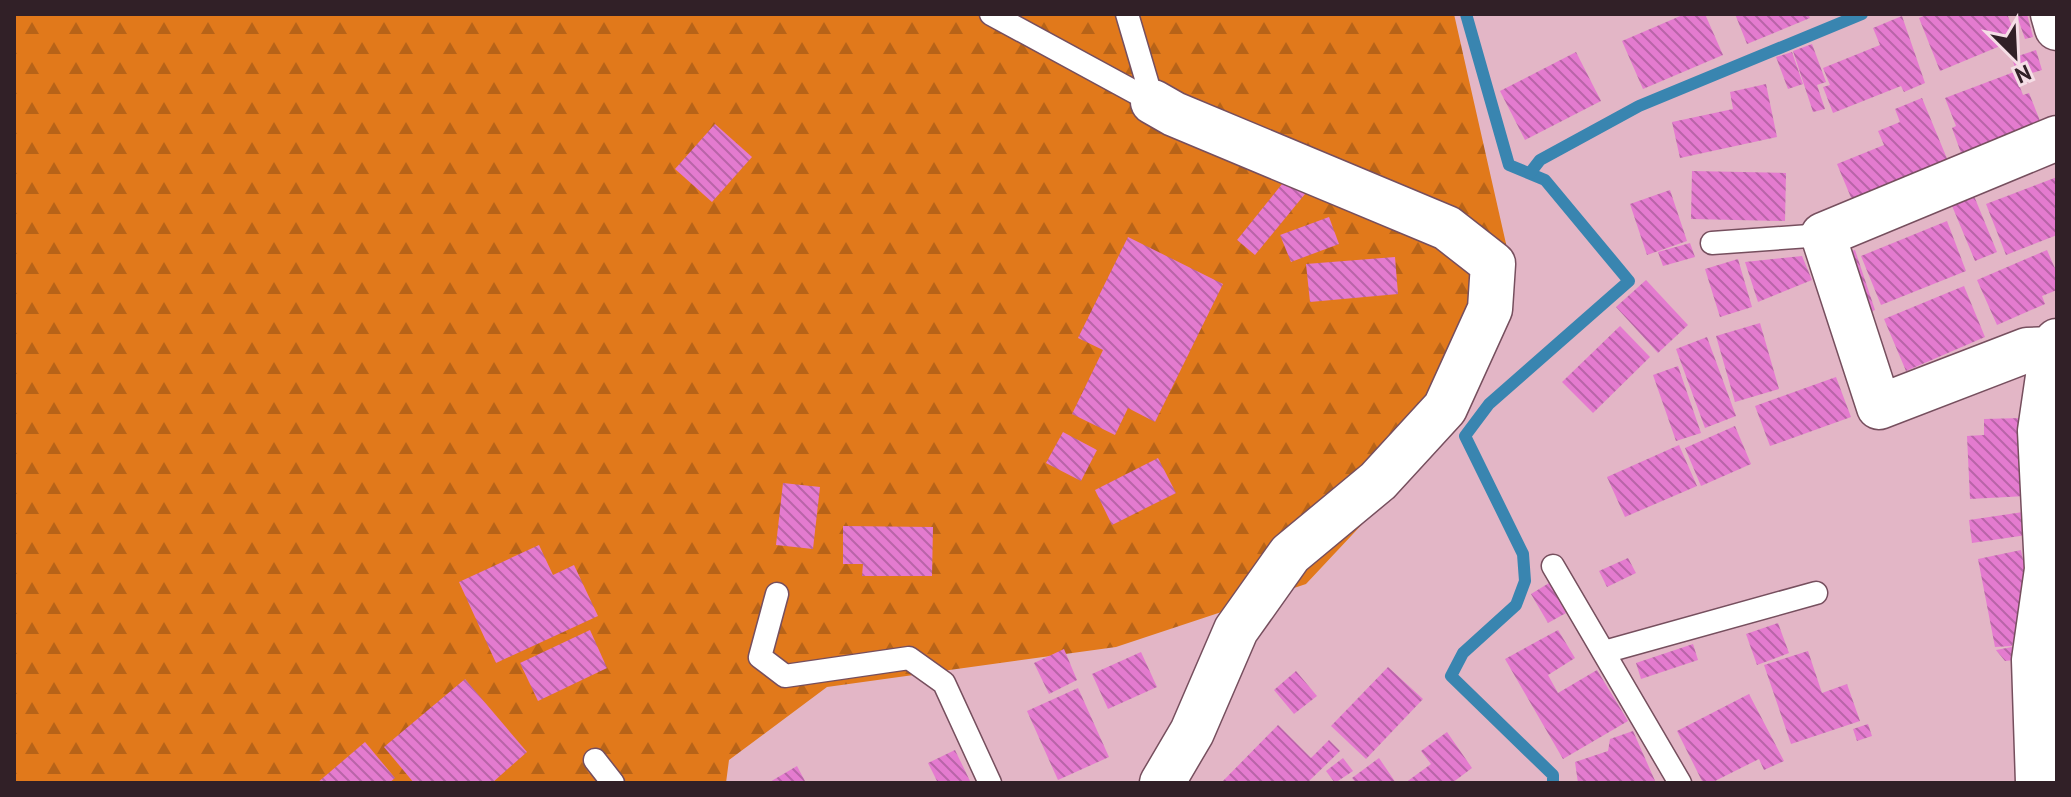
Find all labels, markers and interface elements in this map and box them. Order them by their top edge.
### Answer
north arrow [1975,16,2055,96]
text: N [2011,59,2035,90]

